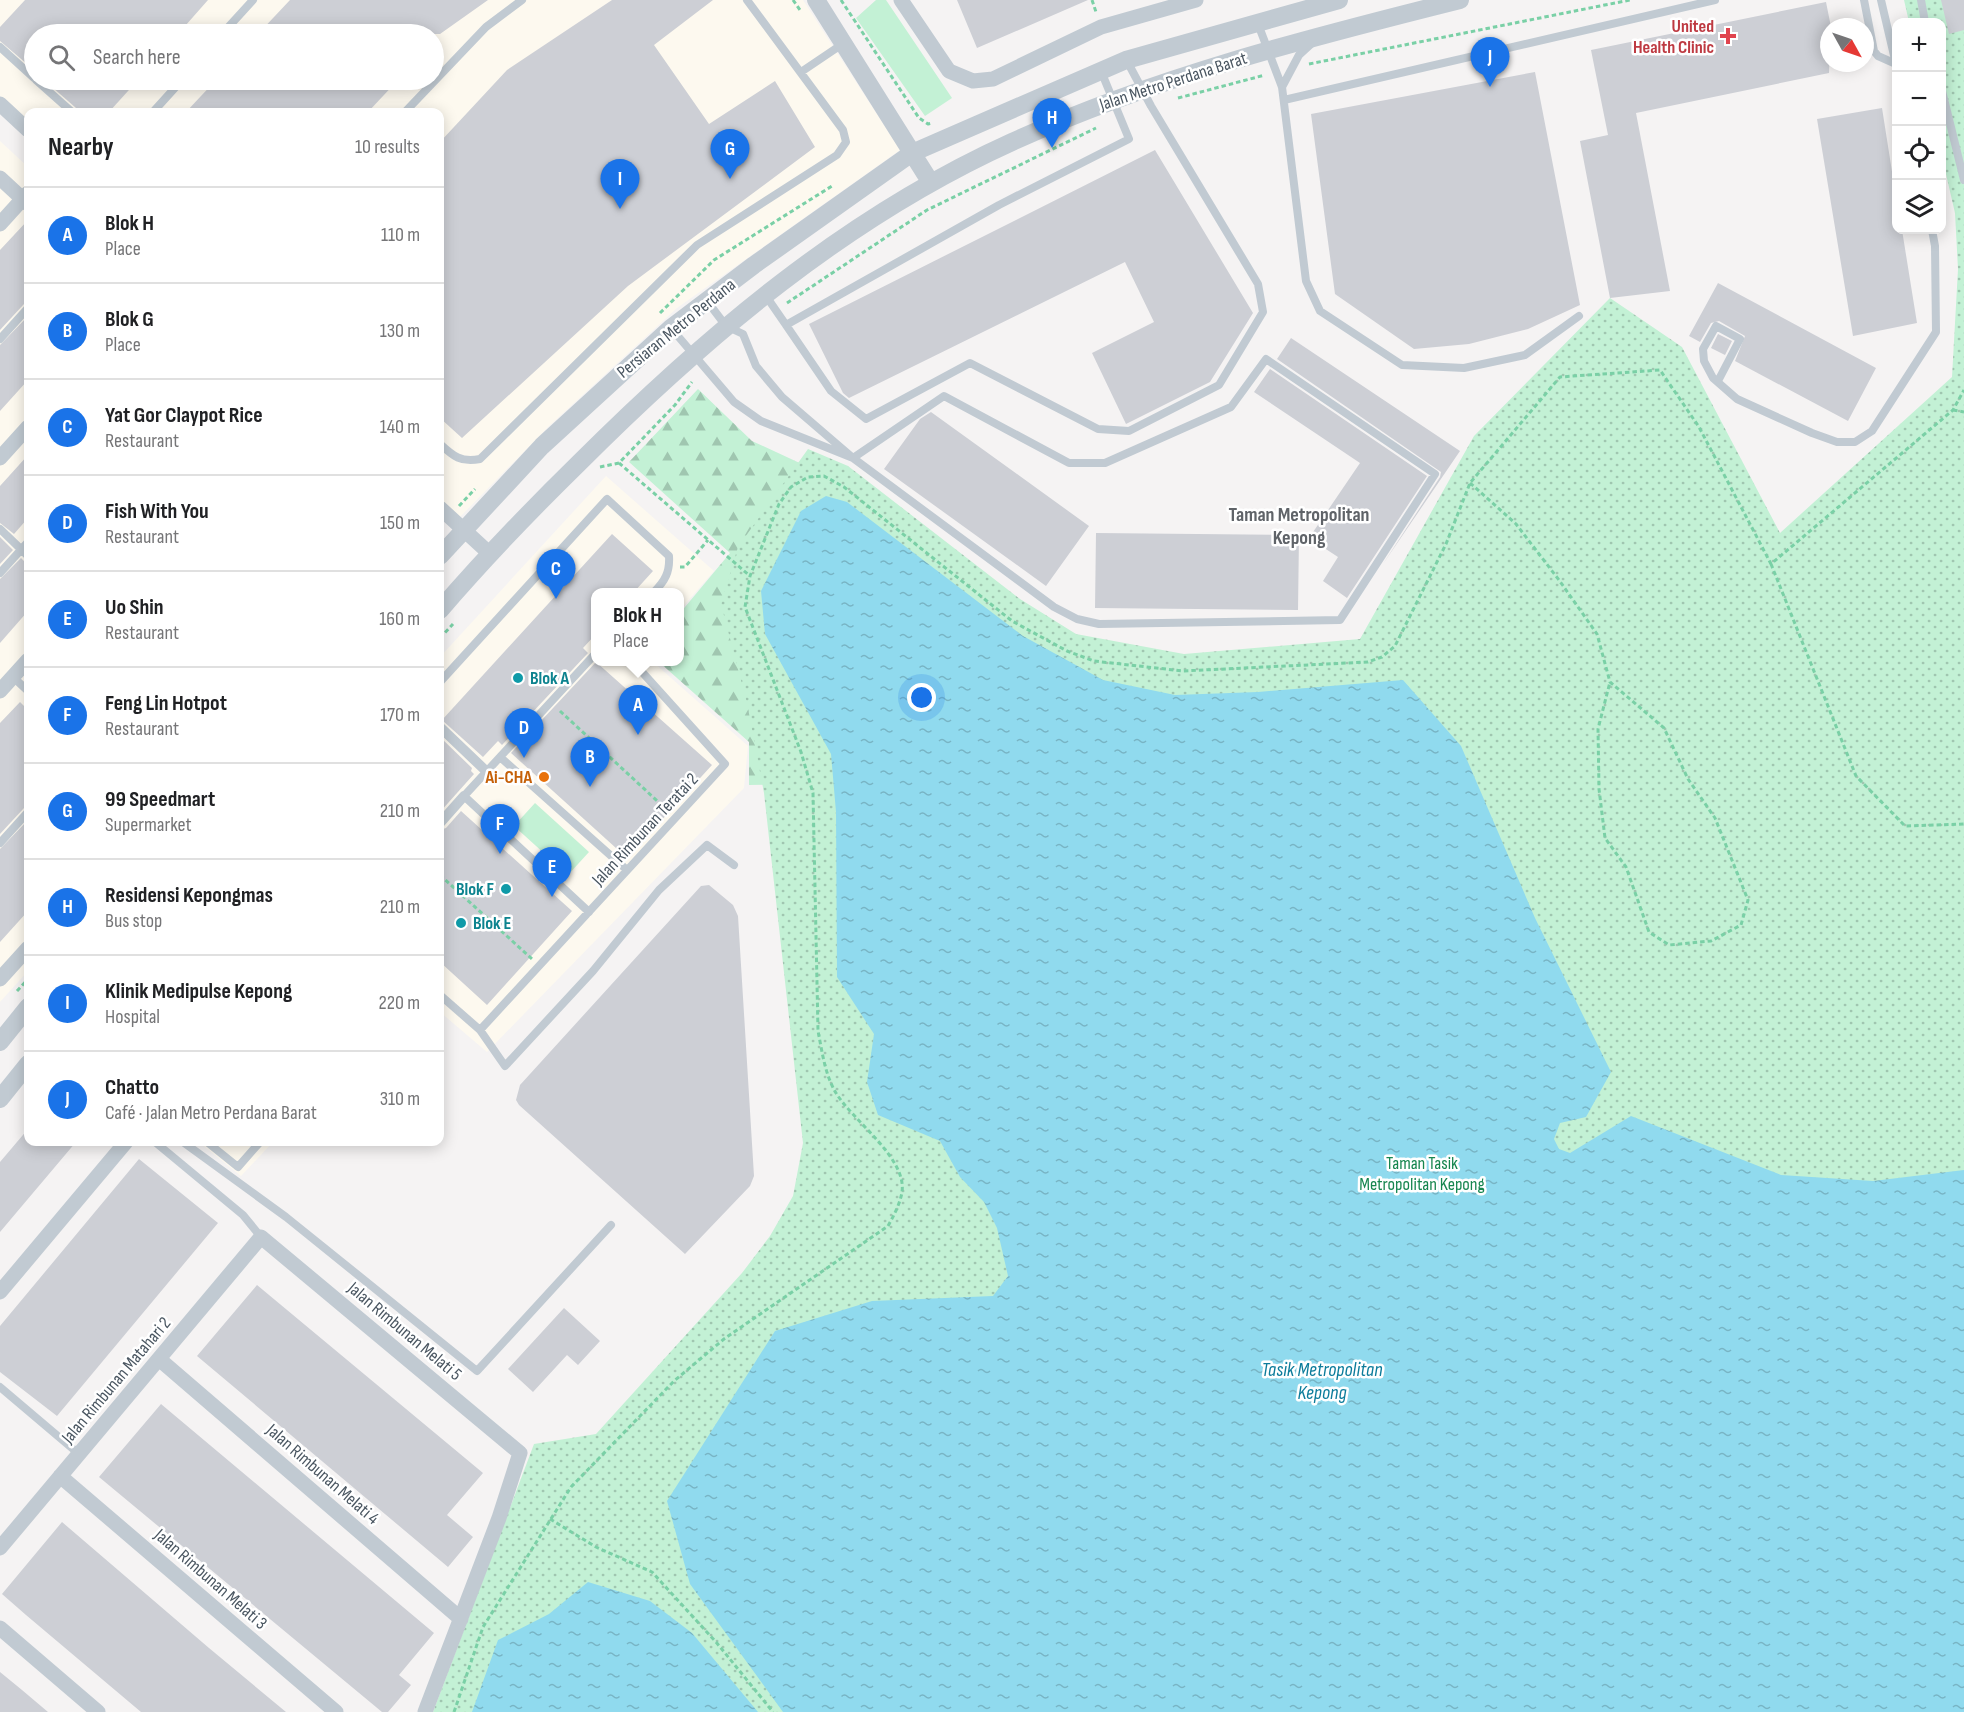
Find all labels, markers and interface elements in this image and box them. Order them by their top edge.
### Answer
place label: United Health Clinic [1633,16,1714,58]
north arrow [1820,18,1874,72]
map controls [1892,18,1946,234]
button: + [1892,18,1946,72]
search box [24,24,444,90]
marker: United Health Clinic [1719,27,1737,45]
pin: J [1470,38,1510,87]
icon: search [45,41,78,74]
text: Search here [93,44,180,71]
street label: Jalan Metro Perdana Barat [1096,48,1250,116]
button: − [1892,72,1946,126]
pin: H [1032,98,1072,148]
button: locate [1892,126,1946,180]
pin: G [710,130,750,179]
text: Nearby [48,132,114,163]
text: 10 results [355,135,420,159]
pin: I [600,160,640,209]
button: layers [1892,180,1946,234]
text: Blok H [105,210,154,237]
text: A [63,223,72,247]
text: 110 m [381,223,420,247]
text: Place [105,237,141,261]
street label: Persiaran Metro Perdana [613,274,740,383]
text: Blok G [105,306,154,333]
text: B [63,319,72,343]
text: 130 m [380,319,420,343]
text: Place [105,333,141,357]
text: Yat Gor Claypot Rice [105,402,263,429]
text: C [62,415,73,439]
text: 140 m [380,415,420,439]
text: Restaurant [105,429,179,453]
text: Fish With You [105,498,209,525]
district label: Taman Metropolitan Kepong [1229,503,1370,550]
text: D [62,511,73,535]
text: 150 m [380,511,420,535]
text: Restaurant [105,525,179,549]
pin: C [536,550,576,599]
popup [591,588,684,666]
text: Uo Shin [105,594,163,621]
text: Blok H [613,602,662,629]
text: E [63,607,72,631]
text: 160 m [379,607,420,631]
text: Restaurant [105,621,179,645]
text: Place [613,629,649,653]
place label: Blok A [530,668,569,689]
marker: Blok A [511,671,525,685]
your location [907,683,936,712]
pin: A [618,686,658,735]
text: Feng Lin Hotpot [105,690,227,717]
text: F [63,703,72,727]
text: 170 m [380,703,420,727]
pin: D [504,708,544,758]
text: Restaurant [105,717,179,741]
pin: B [570,738,610,787]
place label: Ai-CHA [484,767,532,788]
street label: Jalan Rimbunan Teratai 2 [587,769,703,891]
marker: Ai-CHA [537,770,551,784]
text: 99 Speedmart [105,786,215,813]
text: G [62,799,73,823]
text: 210 m [380,799,420,823]
pin: F [480,804,520,854]
text: Supermarket [105,813,192,837]
pin: E [532,848,572,897]
place label: Blok F [456,879,494,900]
text: Residensi Kepongmas [105,882,273,909]
marker: Blok F [499,882,513,896]
text: H [62,895,73,919]
text: 210 m [380,895,420,919]
text: Bus stop [105,909,162,933]
place label: Blok E [473,913,511,934]
marker: Blok E [454,916,468,930]
text: Klinik Medipulse Kepong [105,978,292,1005]
text: I [65,991,70,1015]
text: 220 m [379,991,420,1015]
text: Hospital [105,1005,160,1029]
text: Chatto [105,1074,159,1101]
text: J [65,1087,70,1111]
text: 310 m [380,1087,420,1111]
text: Café · Jalan Metro Perdana Barat [105,1101,317,1125]
park label: Taman Tasik Metropolitan Kepong [1359,1153,1485,1195]
street label: Jalan Rimbunan Melati 5 [343,1277,466,1385]
street label: Jalan Rimbunan Matahari 2 [57,1313,175,1448]
water label: Tasik Metropolitan Kepong [1261,1358,1383,1405]
street label: Jalan Rimbunan Melati 4 [261,1419,384,1529]
street label: Jalan Rimbunan Melati 3 [149,1524,271,1634]

